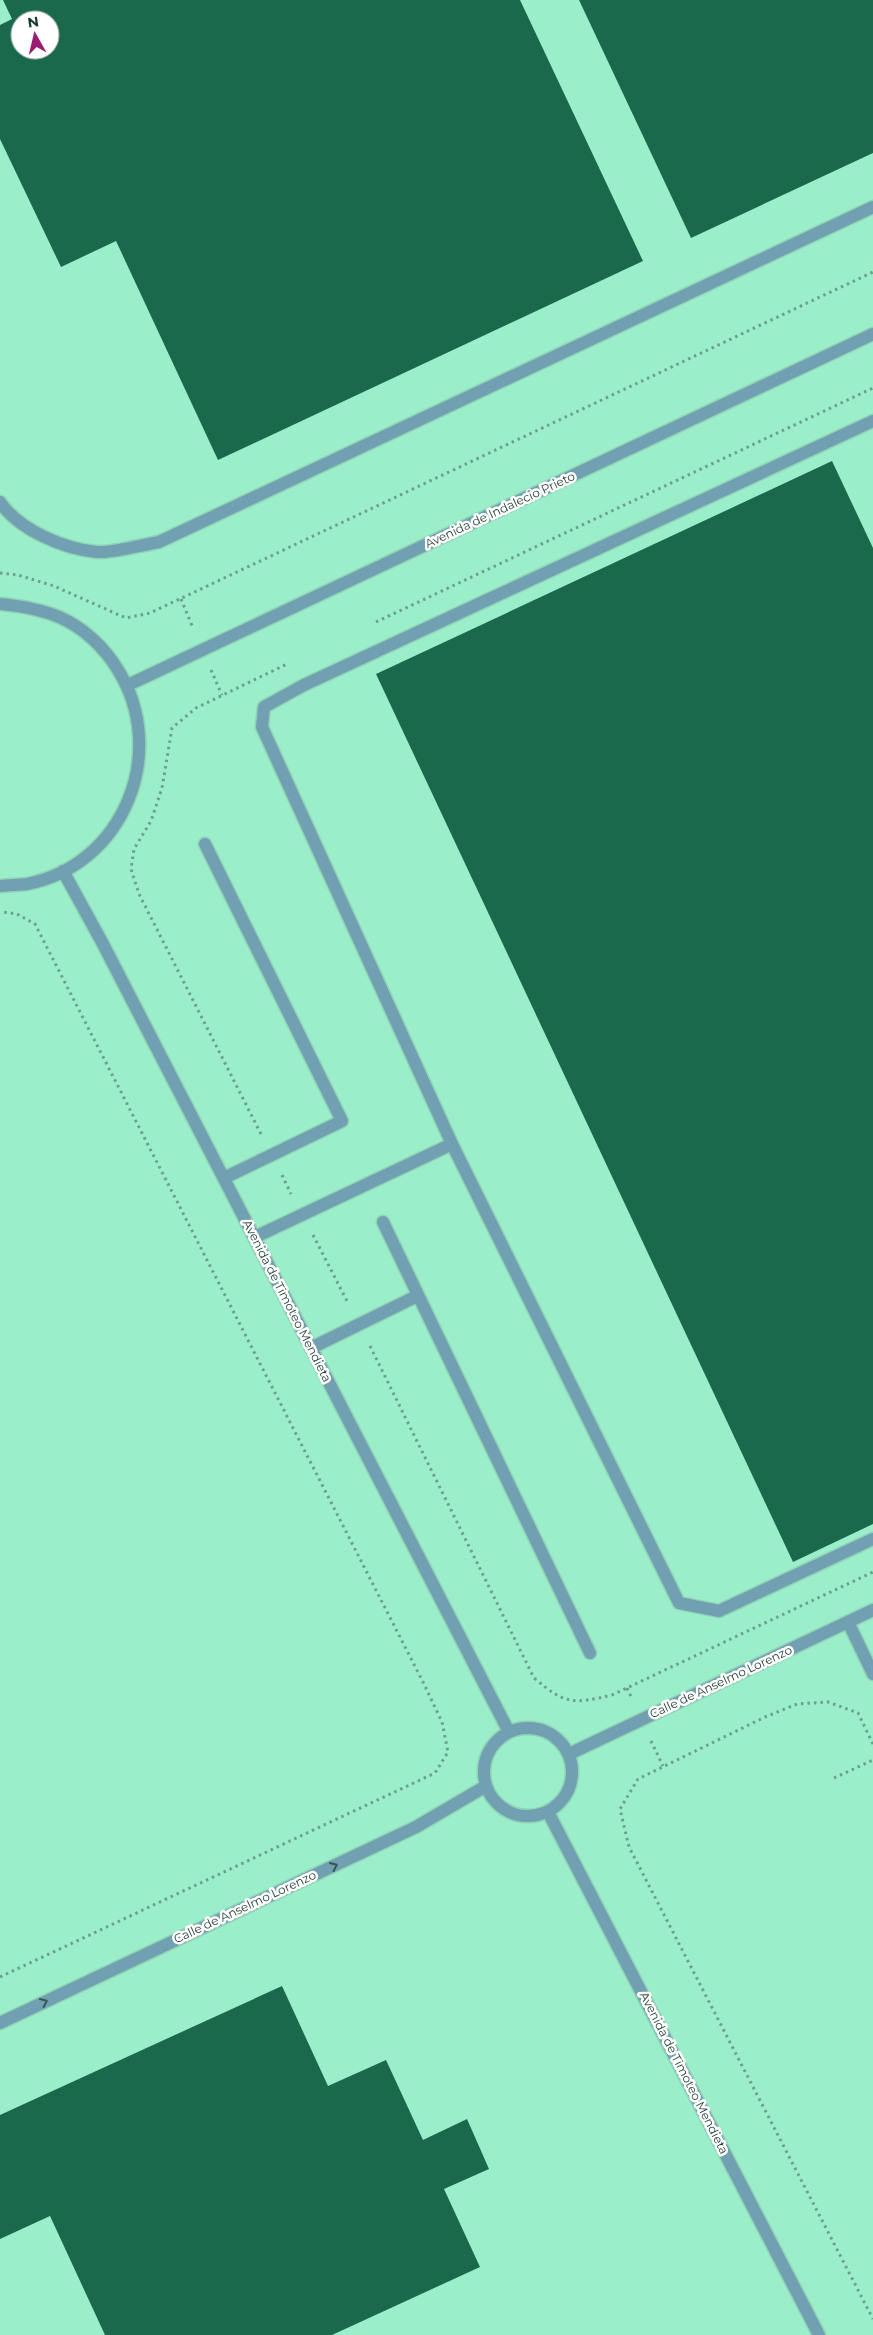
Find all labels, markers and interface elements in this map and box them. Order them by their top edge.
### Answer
north arrow [10,10,60,60]
text: N [26,12,40,32]
street label: Avenida de Indalecio Prieto [422,468,577,551]
street label: Avenida de Timoteo Mendieta [240,1217,335,1384]
street label: Calle de Anselmo Lorenzo [647,1642,794,1721]
one-way arrow [329,1861,338,1872]
street label: Calle de Anselmo Lorenzo [171,1867,318,1946]
street label: Avenida de Timoteo Mendieta [637,1989,732,2156]
one-way arrow [39,1998,48,2008]

